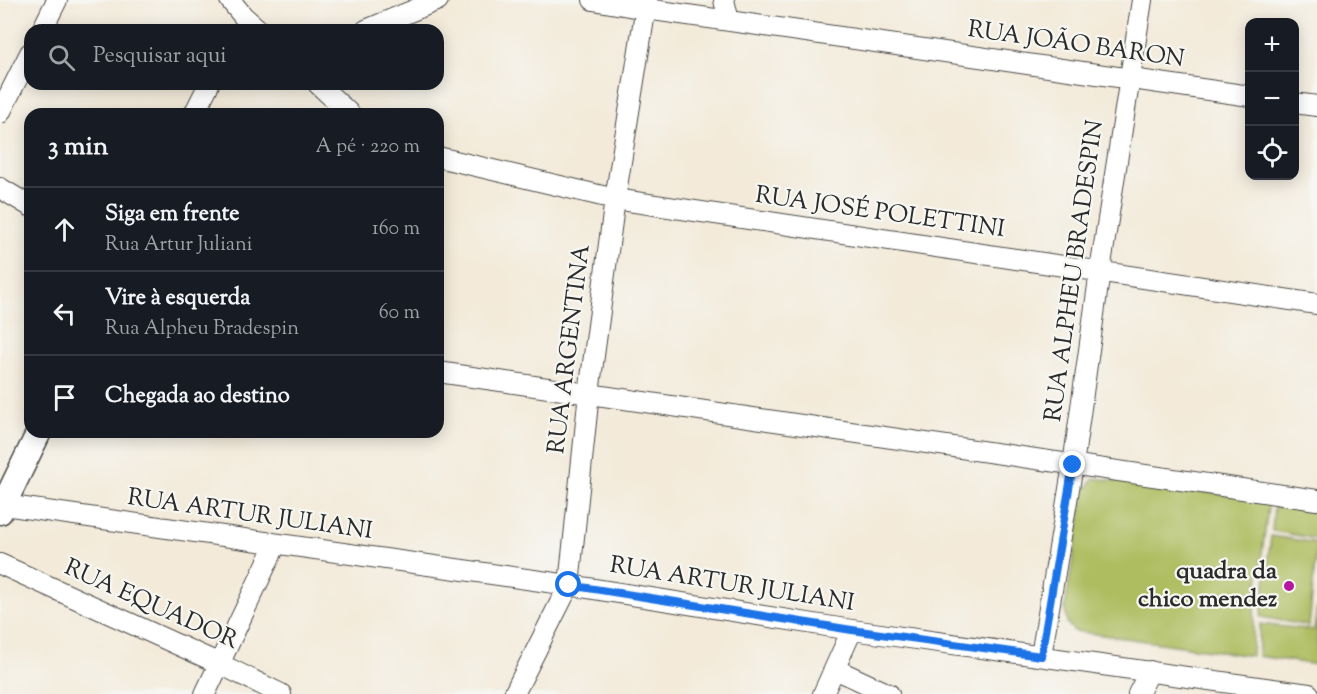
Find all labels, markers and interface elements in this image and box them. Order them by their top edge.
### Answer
street label: RUA JOÃO BARON [965,13,1187,77]
map controls [1245,18,1299,180]
button: + [1245,18,1299,72]
search box [24,24,444,90]
icon: search [45,41,78,74]
text: Pesquisar aqui [93,41,227,73]
button: − [1245,72,1299,126]
street label: RUA ALPHEU BRADESPIN [1037,118,1113,424]
button: locate [1245,126,1299,180]
text: 3 min [48,129,108,166]
text: A pé · 220 m [315,133,420,162]
street label: RUA JOSÉ POLETTINI [753,179,1007,247]
text: Siga em frente [105,199,240,231]
icon: ahead [48,213,81,246]
text: 160 m [372,215,420,244]
text: Rua Artur Juliani [105,231,253,260]
street label: RUA ARGENTINA [540,242,600,456]
text: Vire à esquerda [105,283,250,315]
icon: left [48,297,81,330]
text: 60 m [379,299,420,328]
text: Rua Alpheu Bradespin [105,315,299,344]
icon: arrive [48,381,81,414]
text: Chegada ao destino [105,381,290,413]
route end [1059,451,1085,477]
street label: RUA ARTUR JULIANI [125,481,375,549]
street label: RUA ARTUR JULIANI [607,549,857,621]
street label: RUA EQUADOR [58,551,244,659]
place label: quadra da chico mendez [1138,555,1278,617]
route start [555,571,581,597]
marker: quadra da chico mendez [1282,579,1296,593]

